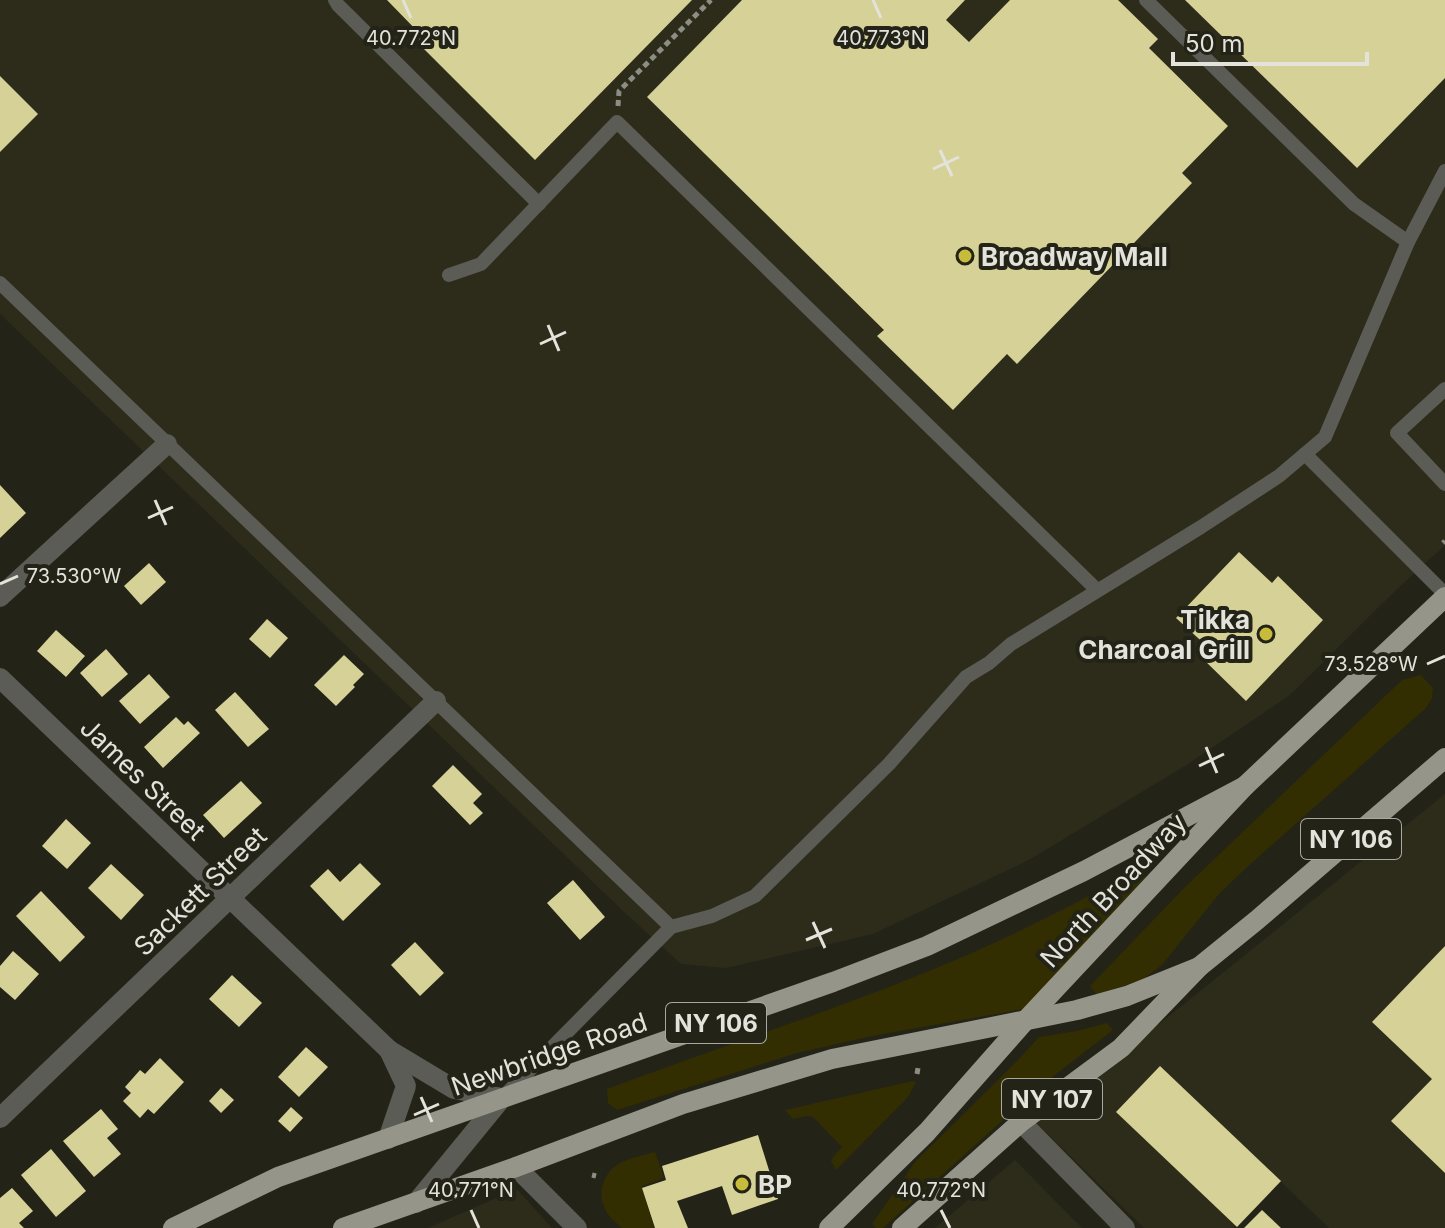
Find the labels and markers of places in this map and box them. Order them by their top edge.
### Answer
place label: Broadway Mall [981,241,1168,272]
marker: Broadway Mall [956,247,974,265]
place label: Tikka Charcoal Grill [1078,604,1250,665]
marker: Tikka Charcoal Grill [1257,625,1275,643]
place label: BP [758,1169,792,1200]
marker: BP [733,1175,751,1193]

